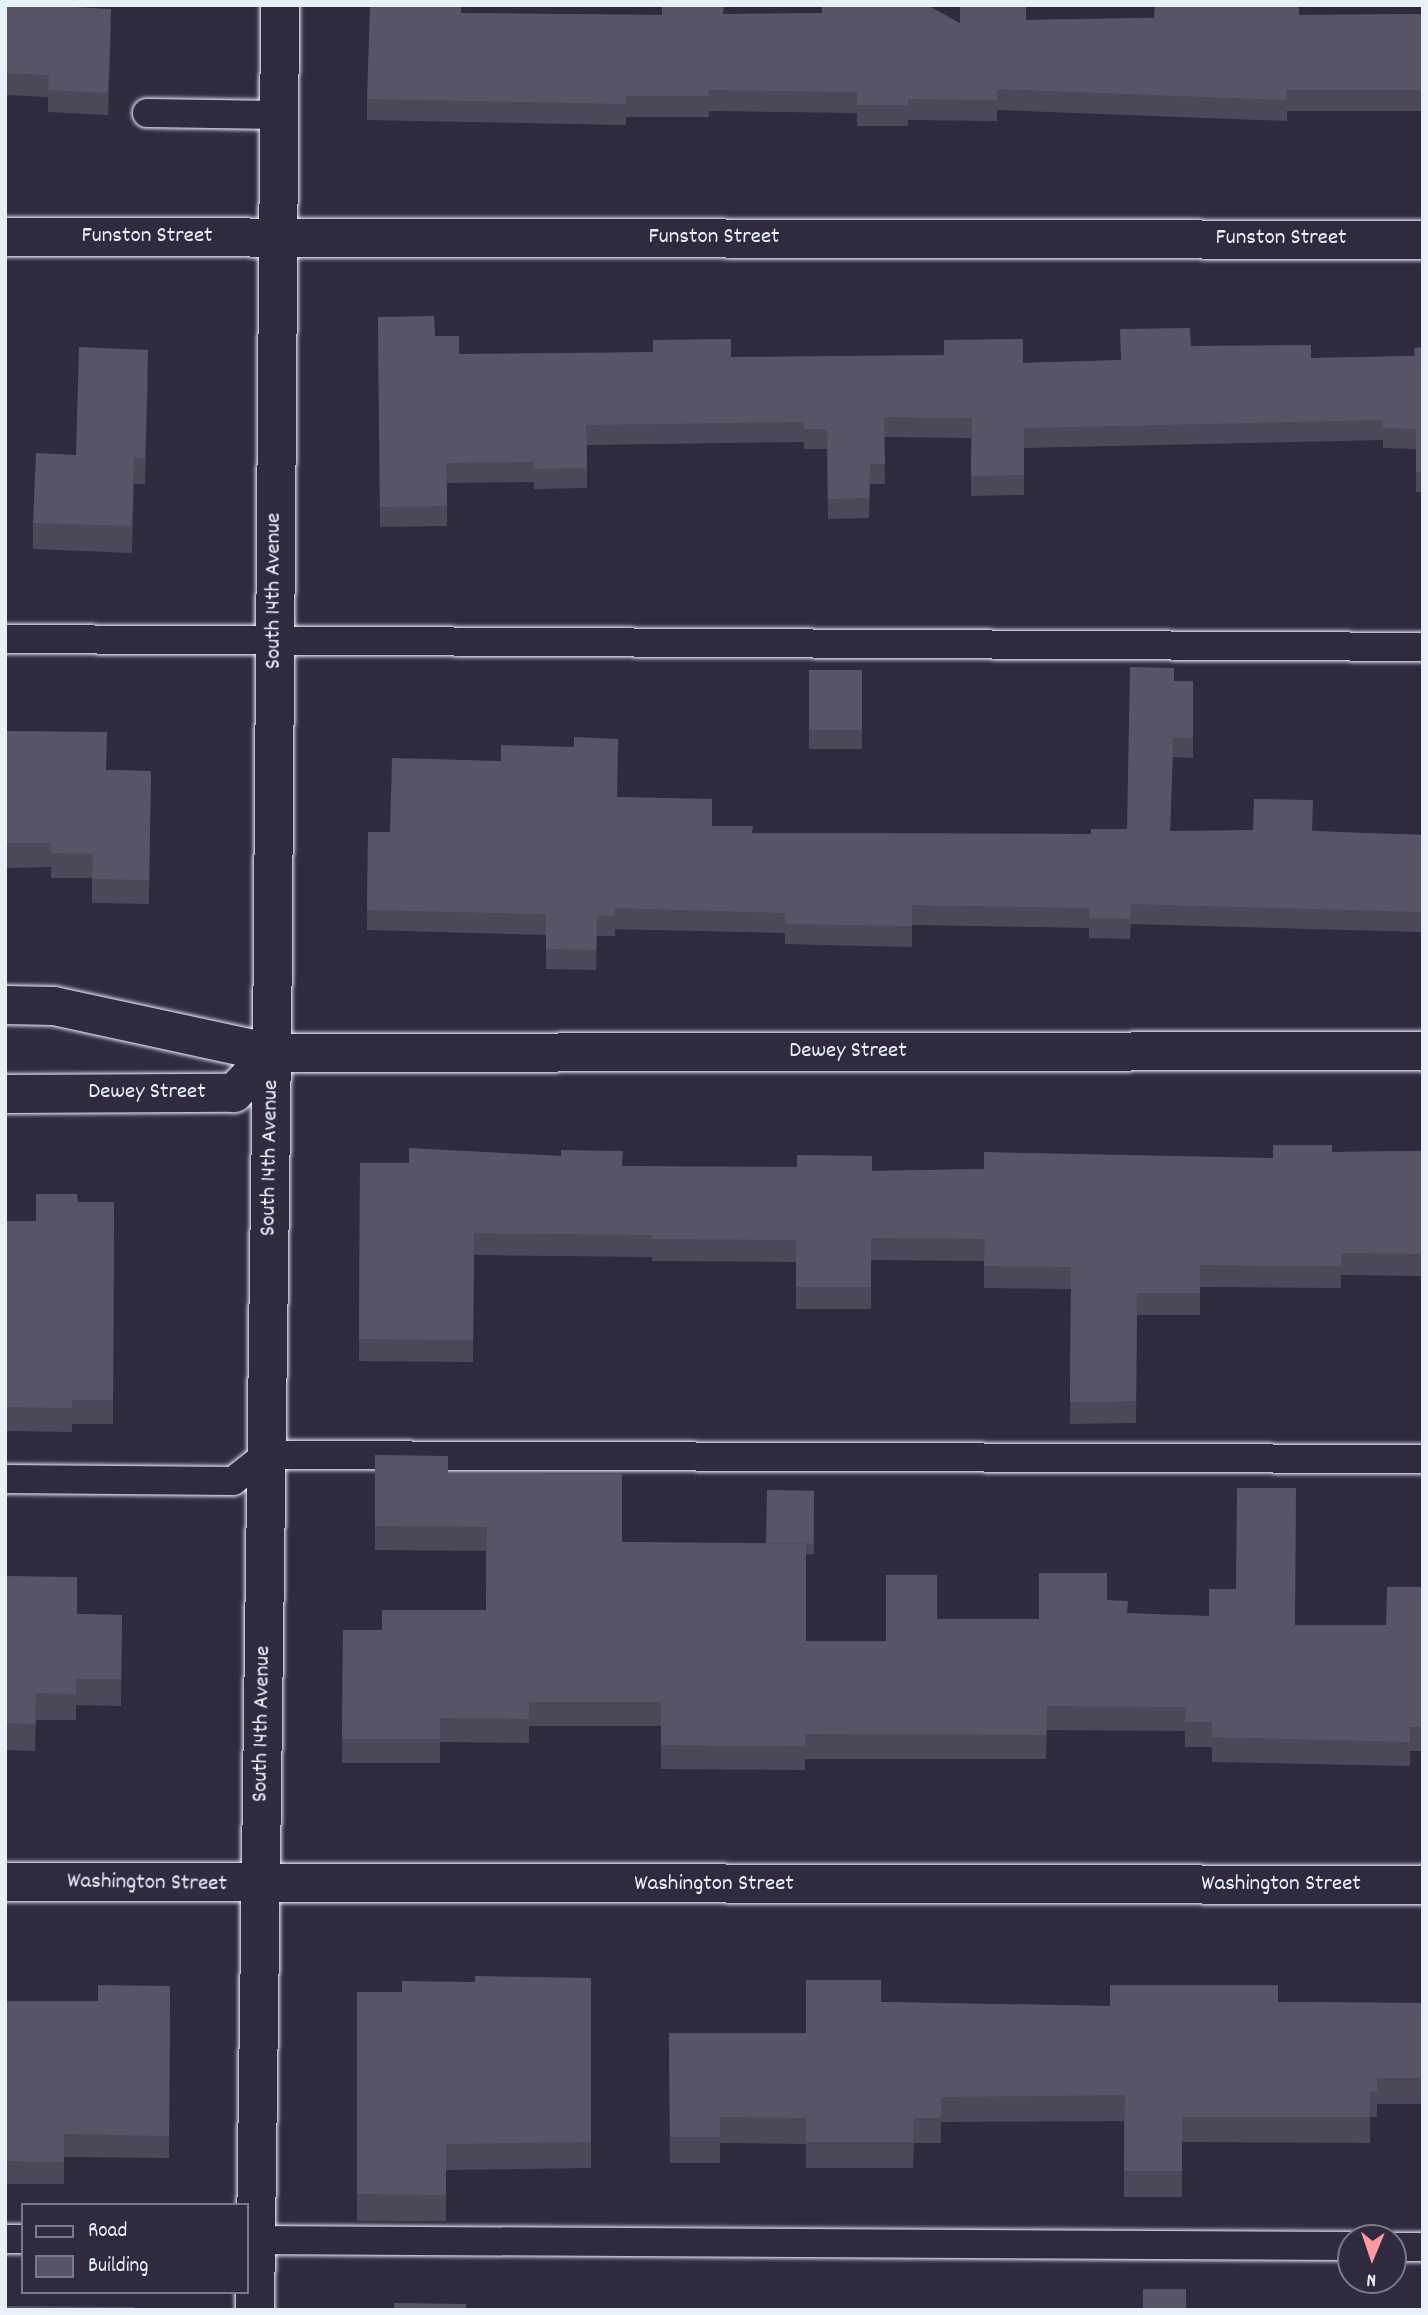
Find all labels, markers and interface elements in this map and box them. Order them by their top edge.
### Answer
street label: Funston Street [82,223,212,251]
street label: Funston Street [649,224,779,252]
street label: Funston Street [1216,225,1346,253]
street label: South 14th Avenue [261,513,289,669]
street label: Dewey Street [789,1038,907,1066]
street label: Dewey Street [88,1079,206,1107]
street label: South 14th Avenue [256,1080,286,1236]
street label: South 14th Avenue [248,1646,278,1802]
street label: Washington Street [67,1869,227,1899]
street label: Washington Street [634,1871,794,1899]
street label: Washington Street [1201,1871,1361,1899]
legend [21,2203,248,2294]
text: Road [88,2217,127,2247]
north arrow [1337,2224,1407,2294]
text: Building [88,2252,148,2282]
text: N [1366,2265,1376,2292]

